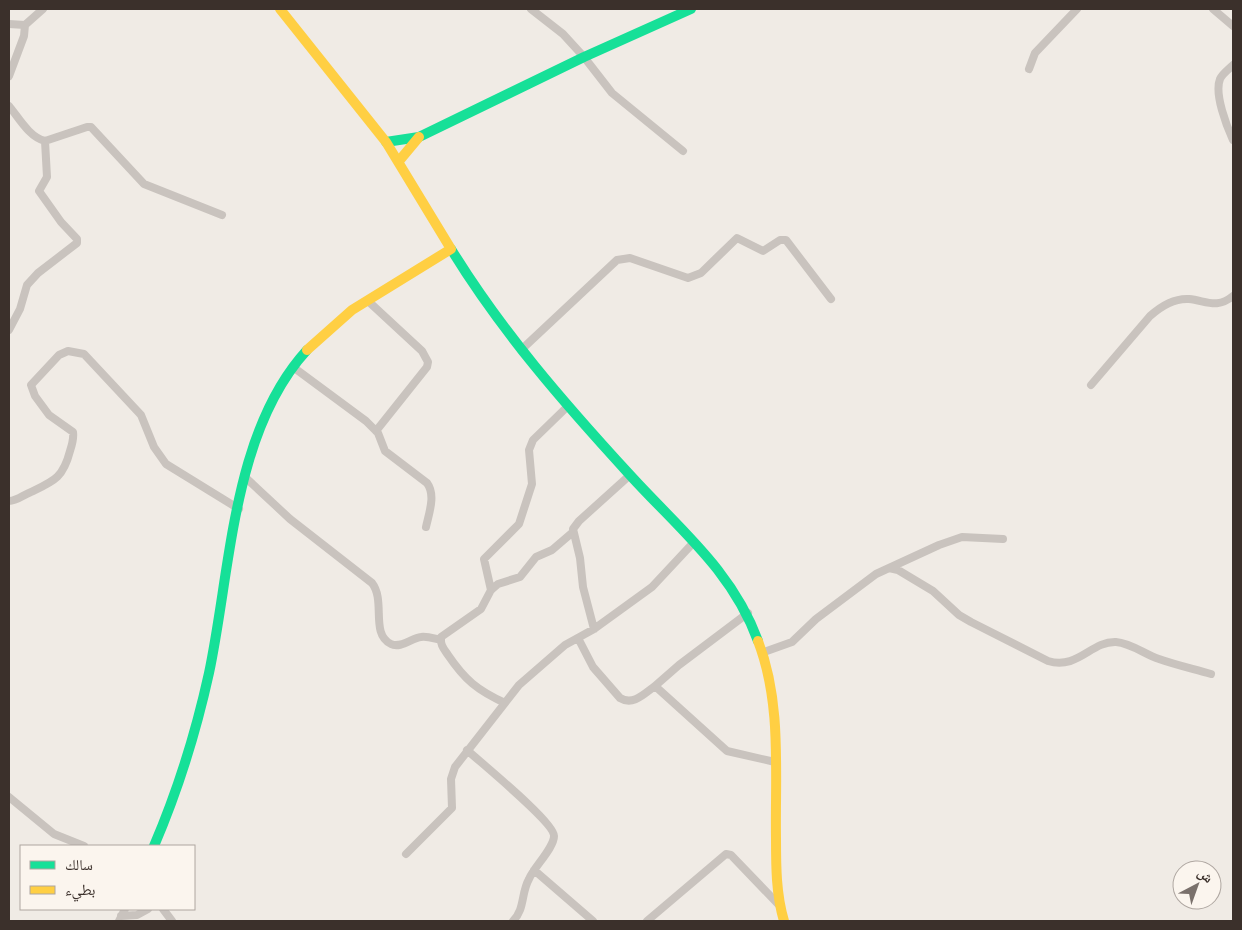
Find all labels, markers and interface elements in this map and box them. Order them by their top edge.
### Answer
legend [20,845,195,910]
text: سالك [65,855,93,874]
north arrow [1172,860,1222,910]
text: ش [1194,864,1217,887]
text: بطيء [65,880,95,902]

